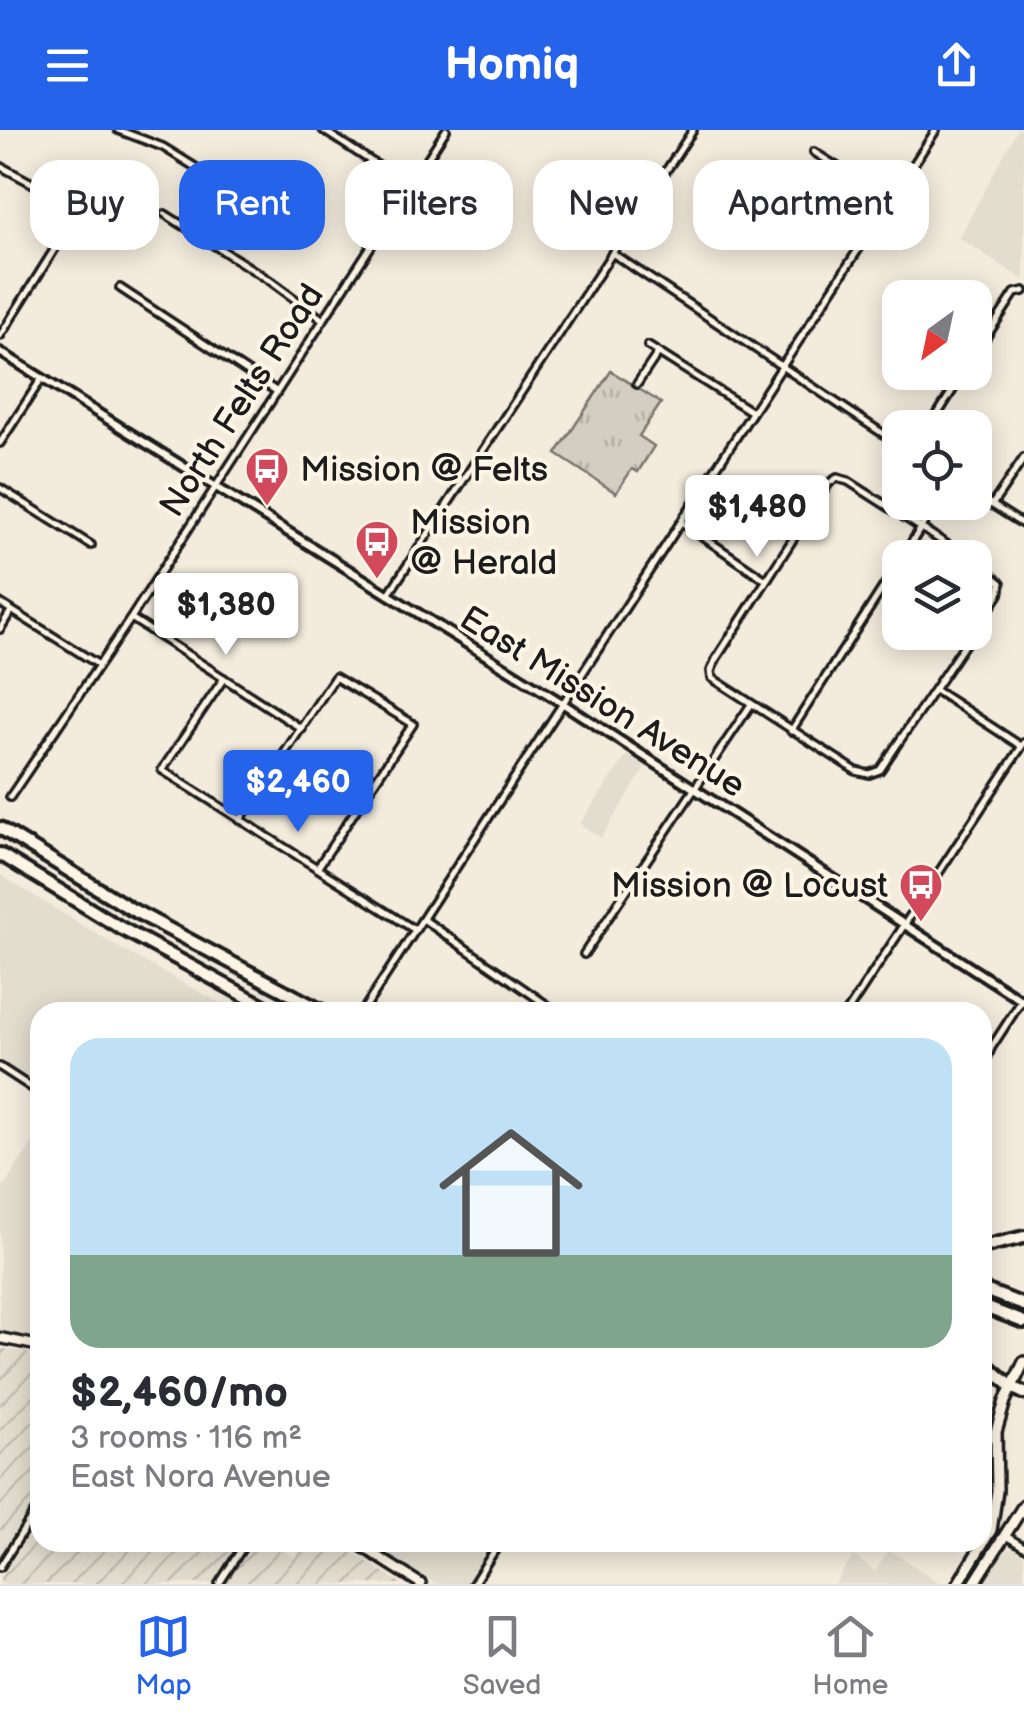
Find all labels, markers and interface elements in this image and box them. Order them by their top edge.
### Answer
icon: menu [40,38,95,93]
text: Homiq [445,38,579,93]
icon: share [929,38,984,93]
chip: Buy [30,160,159,250]
chip: Rent [179,160,325,250]
chip: Filters [345,160,513,250]
chip: New [533,160,673,250]
chip: Apartment [693,160,929,250]
street label: North Felts Road [151,276,334,525]
north arrow [882,280,992,390]
map controls [882,280,992,650]
button: locate [882,410,992,520]
bus stop icon: Mission @ Felts [244,446,290,507]
place label: Mission @ Felts [300,449,548,492]
pin: $1,480 [676,475,838,560]
text: $1,480 [707,488,807,527]
place label: Mission @ Herald [410,502,557,585]
bus stop icon: Mission @ Herald [354,519,400,580]
button: layers [882,540,992,650]
pin: $1,380 [145,573,307,658]
text: $1,380 [176,586,276,625]
street label: East Mission Avenue [452,597,753,807]
pin: $2,460 [217,750,379,835]
text: $2,460 [245,763,351,802]
bus stop icon: Mission @ Locust [898,862,944,923]
place label: Mission @ Locust [611,865,888,908]
icon: home [421,1103,601,1283]
text: $2,460/mo [70,1368,288,1419]
text: 3 rooms · 116 m² [70,1419,302,1458]
text: East Nora Avenue [70,1458,331,1497]
tab: Map [136,1609,192,1702]
tab: Saved [463,1609,541,1702]
tab: Home [812,1609,888,1702]

